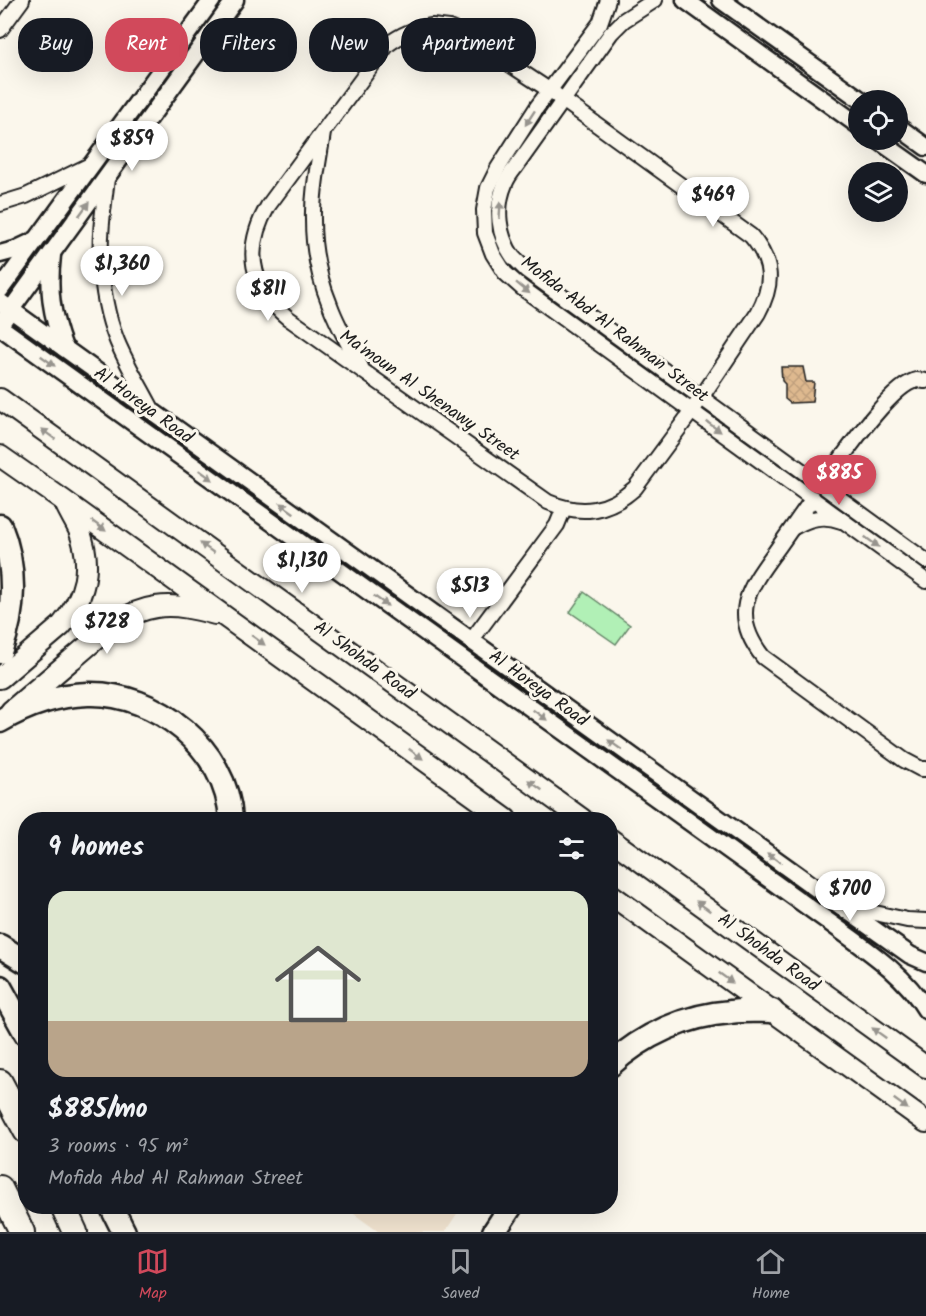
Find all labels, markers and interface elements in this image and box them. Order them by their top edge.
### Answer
chip: Buy [18,18,93,72]
chip: Rent [105,18,188,72]
chip: Filters [200,18,297,72]
chip: New [309,18,389,72]
chip: Apartment [401,18,536,72]
map controls [848,90,908,222]
button: locate [848,90,908,150]
one-way arrow [525,110,536,126]
pin: $859 [96,121,168,172]
text: $859 [110,124,154,156]
button: layers [848,162,908,222]
pin: $469 [677,177,749,228]
text: $469 [691,180,735,212]
one-way arrow [78,201,90,217]
one-way arrow [495,201,504,220]
pin: $1,360 [73,246,171,297]
text: $1,360 [94,249,150,281]
street label: Mofida Abd Al Rahman Street [514,249,715,411]
pin: $811 [232,271,304,322]
text: $811 [250,274,286,306]
one-way arrow [515,281,530,293]
street label: Ma'moun Al Shenawy Street [333,323,526,470]
one-way arrow [39,355,55,367]
street label: Al Horeya Road [87,360,200,453]
one-way arrow [706,421,722,433]
one-way arrow [41,428,56,440]
pin: $885 [803,455,875,506]
text: $885 [816,458,862,490]
one-way arrow [197,469,213,481]
one-way arrow [279,502,295,514]
one-way arrow [91,520,107,532]
one-way arrow [865,535,880,547]
one-way arrow [199,542,215,554]
pin: $1,130 [253,543,351,594]
text: $1,130 [277,546,327,578]
pin: $513 [434,568,506,619]
text: $513 [451,571,489,603]
one-way arrow [373,595,389,607]
pin: $728 [71,604,143,655]
text: $728 [85,607,129,639]
street label: Al Shohda Road [307,614,422,709]
one-way arrow [249,634,265,646]
street label: Al Horeya Road [482,643,595,736]
one-way arrow [532,708,547,720]
one-way arrow [608,739,624,751]
one-way arrow [407,748,423,760]
one-way arrow [527,779,543,791]
text: 9 homes [48,827,144,869]
icon: filters [555,832,588,865]
one-way arrow [766,853,781,865]
pin: $700 [814,871,886,922]
text: $700 [829,874,871,906]
one-way arrow [696,900,712,912]
street label: Al Shohda Road [711,906,826,1001]
icon: home [264,930,372,1038]
one-way arrow [718,972,734,984]
one-way arrow [871,1027,886,1039]
text: $885/mo [48,1089,148,1131]
one-way arrow [893,1098,909,1110]
text: 3 rooms · 95 m² [48,1131,188,1163]
text: Mofida Abd Al Rahman Street [48,1163,303,1195]
tab: Map [136,1245,169,1306]
tab: Saved [442,1245,480,1306]
tab: Home [752,1245,790,1306]

